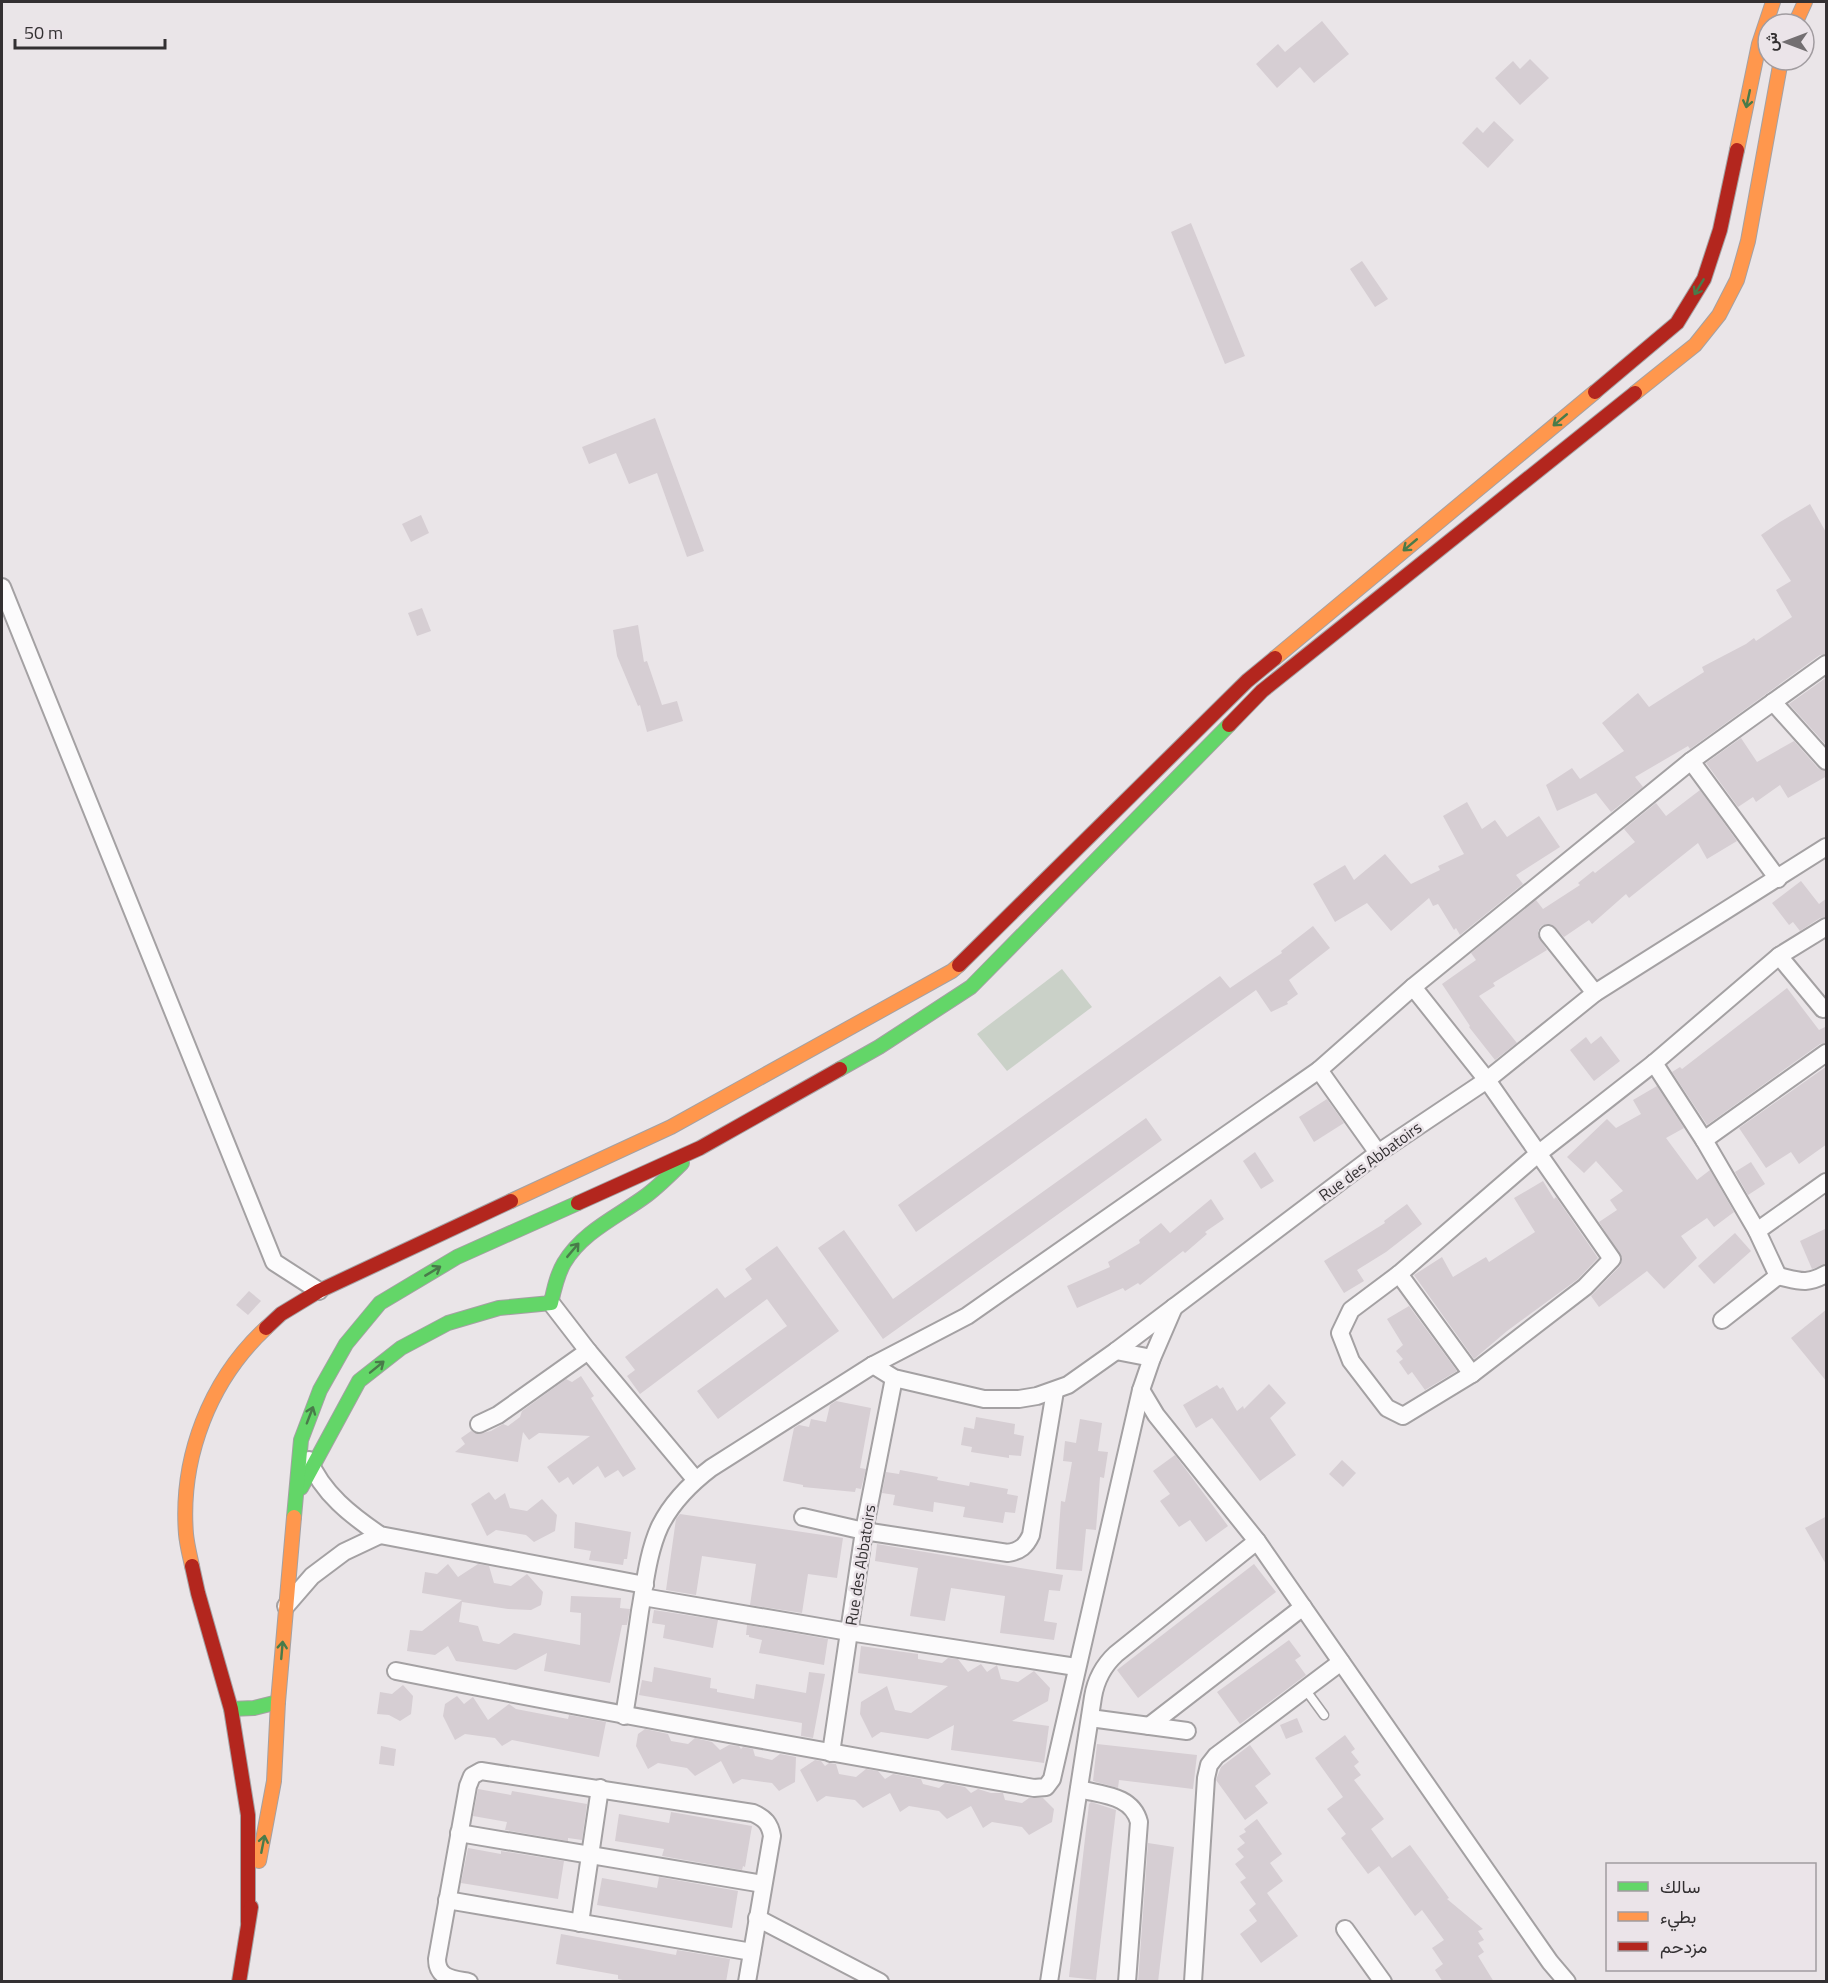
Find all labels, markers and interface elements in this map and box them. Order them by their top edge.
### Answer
scale bar [15,12,165,50]
north arrow [1756,12,1816,72]
text: 50 m [24,19,63,46]
text: ش [1759,32,1783,52]
one-way arrow [1741,89,1753,108]
one-way arrow [1692,278,1704,295]
one-way arrow [1552,414,1568,427]
one-way arrow [1402,539,1418,552]
street label: Rue des Abbatoirs [1313,1115,1427,1207]
one-way arrow [566,1243,580,1258]
one-way arrow [424,1265,441,1277]
one-way arrow [369,1361,385,1374]
one-way arrow [306,1407,317,1425]
street label: Rue des Abbatoirs [839,1503,881,1627]
one-way arrow [277,1640,288,1660]
one-way arrow [257,1834,268,1854]
legend [1606,1863,1816,1971]
text: سالك [1660,1873,1700,1900]
text: بطيء [1660,1903,1696,1932]
text: مزدحم [1660,1933,1707,1960]

